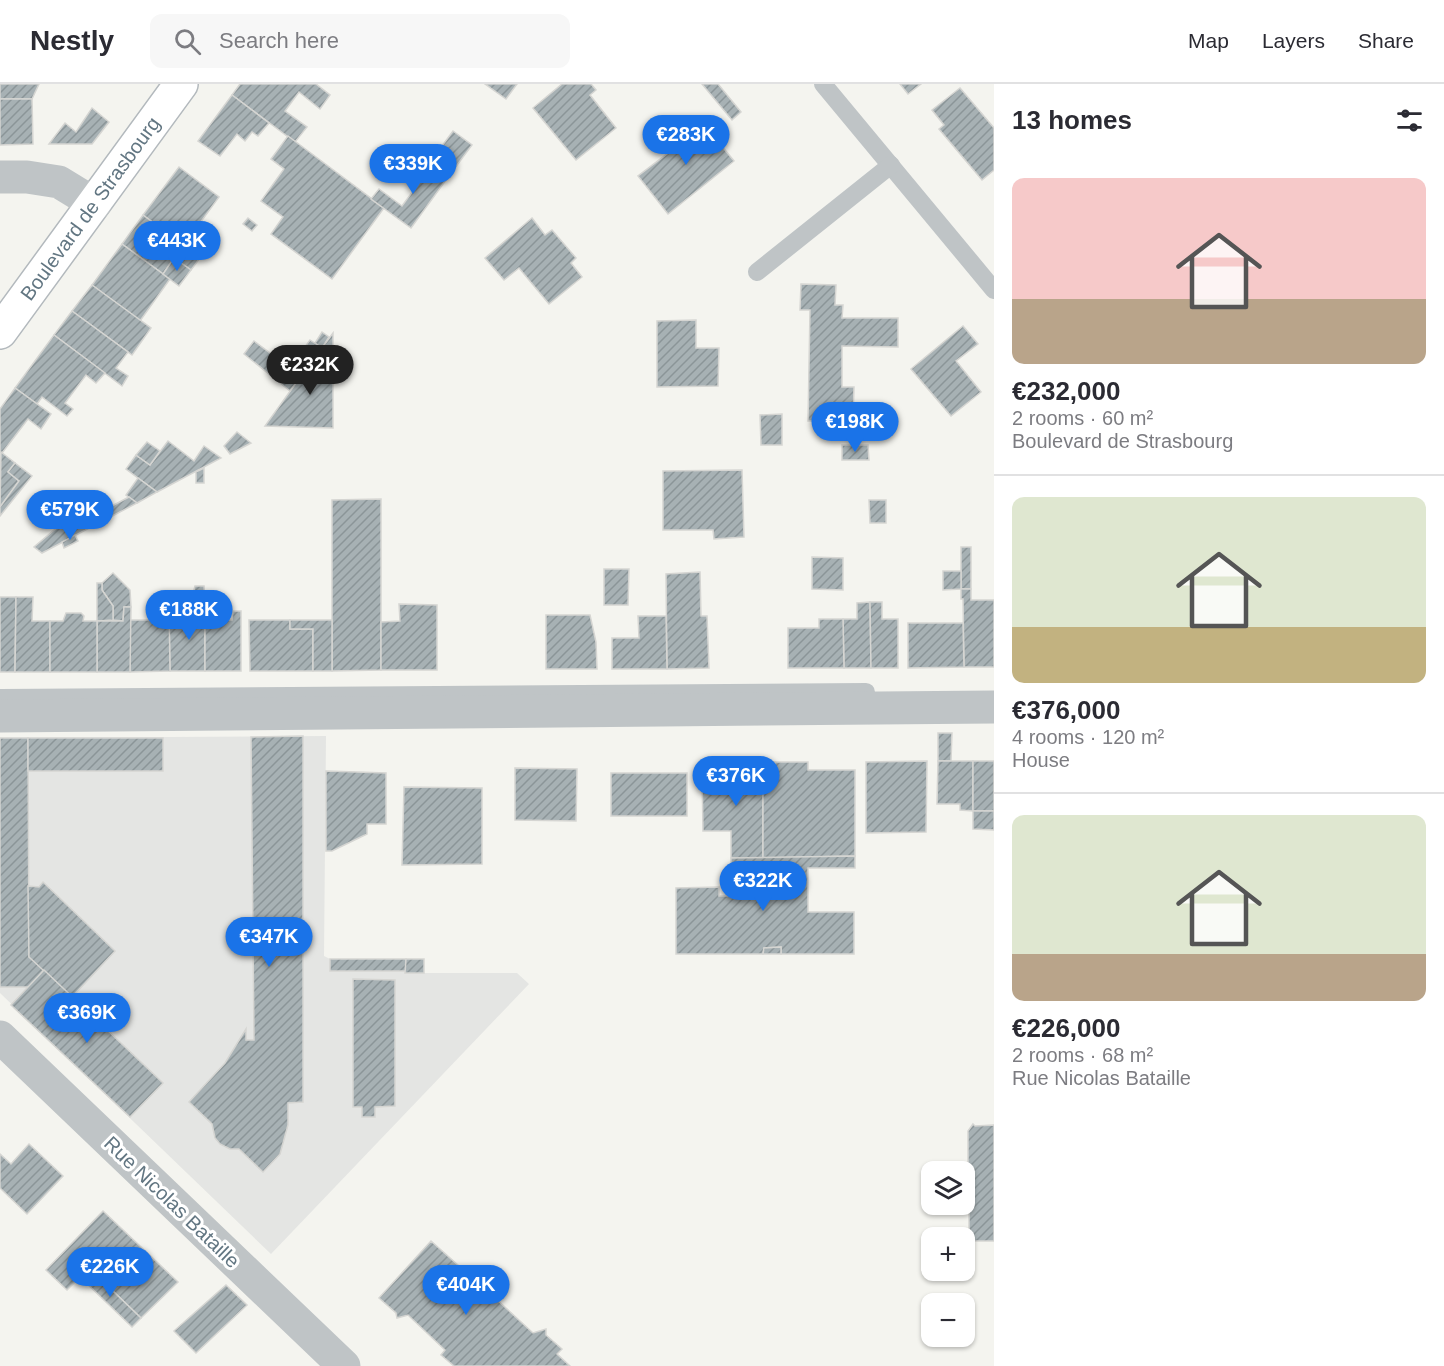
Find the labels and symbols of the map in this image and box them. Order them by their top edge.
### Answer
street label: Boulevard de Strasbourg [16,113,164,304]
pin: €283K [644,115,728,166]
pin: €339K [371,144,455,195]
pin: €443K [135,221,219,272]
pin: €232K [268,345,352,396]
pin: €198K [813,402,897,453]
pin: €579K [28,490,112,541]
pin: €188K [147,590,231,641]
pin: €376K [694,756,778,807]
pin: €322K [721,861,805,912]
pin: €347K [227,917,311,968]
pin: €369K [45,993,129,1044]
street label: Rue Nicolas Bataille [100,1132,244,1272]
pin: €226K [68,1247,152,1298]
pin: €404K [424,1265,508,1316]

